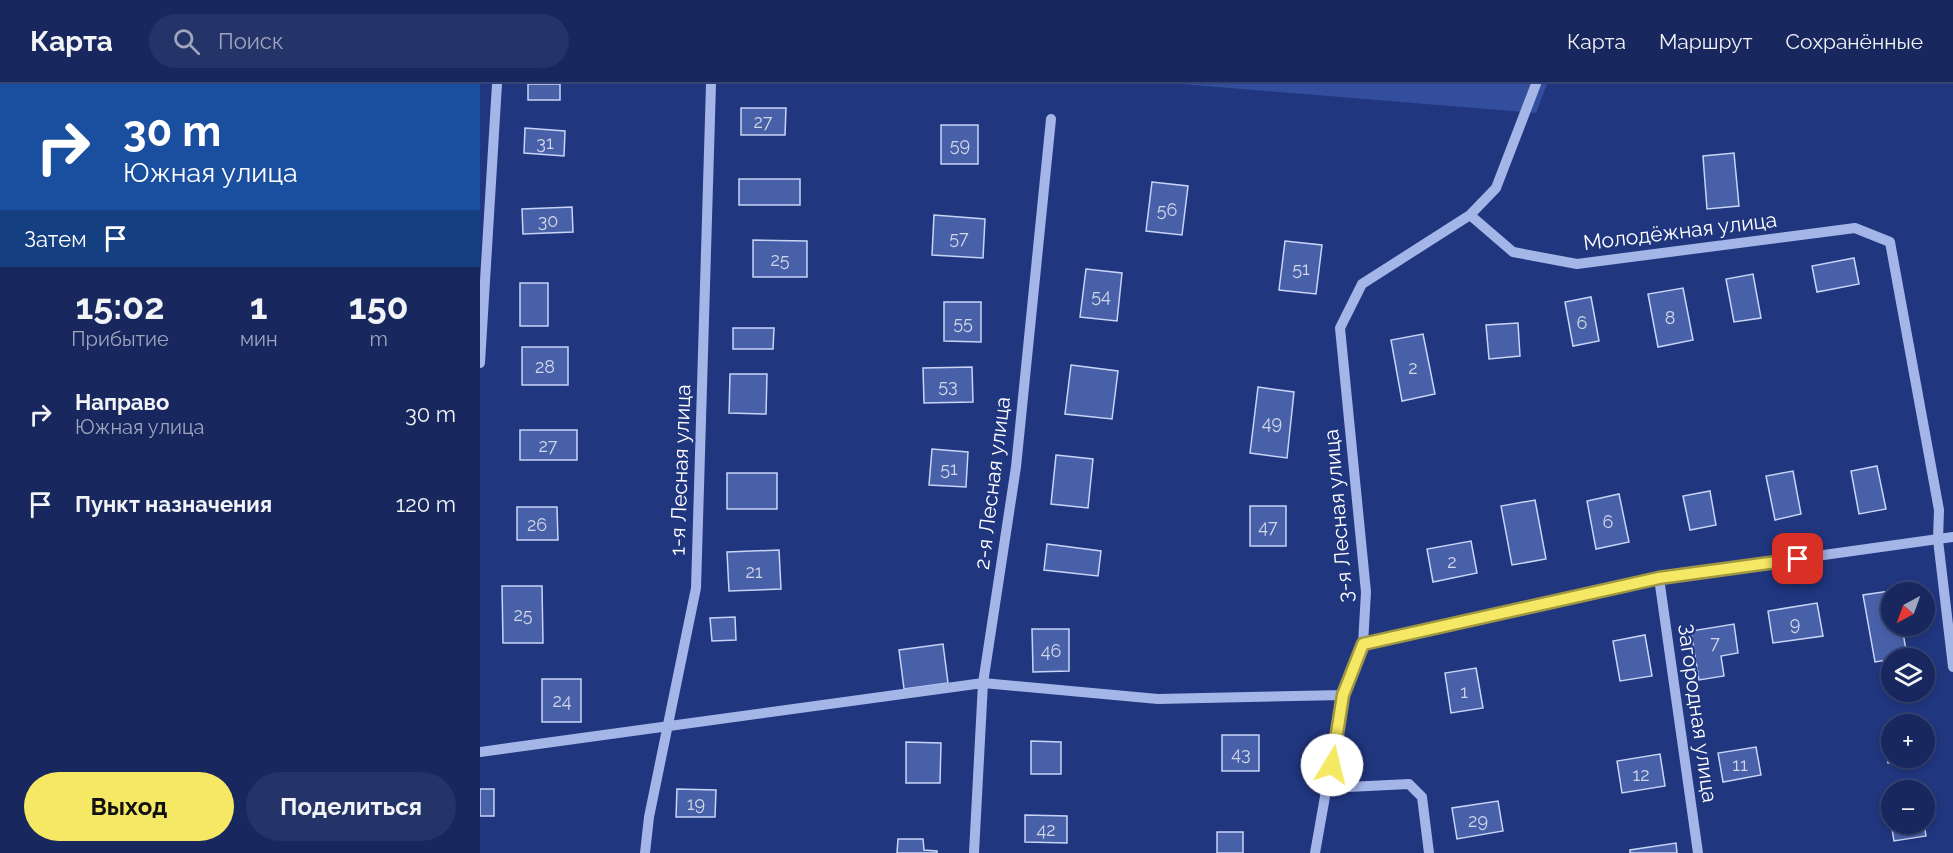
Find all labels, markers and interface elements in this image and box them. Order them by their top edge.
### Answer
search box [149,14,569,68]
text: Карта [30,25,113,58]
icon: search [170,25,203,58]
text: Поиск [218,28,283,54]
text: Карта [1567,29,1626,54]
text: Маршрут [1659,29,1752,54]
text: Сохранённые [1785,29,1923,54]
text: 30 m [123,107,221,156]
icon: right [24,108,102,186]
house number: 27 [753,111,773,132]
house number: 31 [536,132,554,153]
house number: 59 [950,134,970,155]
text: Южная улица [123,157,298,188]
house number: 56 [1157,199,1177,220]
street label: Молодёжная улица [1582,207,1778,255]
house number: 30 [538,210,558,231]
icon: arrive [99,222,132,255]
text: Затем [24,226,87,252]
house number: 57 [949,227,969,248]
house number: 25 [770,249,790,270]
house number: 51 [1292,258,1310,279]
text: 15:02 [75,285,165,327]
text: 1 [250,285,268,327]
text: 150 [349,285,409,327]
house number: 54 [1091,285,1111,306]
house number: 8 [1665,307,1675,328]
house number: 55 [953,312,973,333]
house number: 6 [1577,312,1588,333]
text: Прибытие [71,327,169,351]
text: мин [240,327,278,351]
text: m [370,327,388,351]
house number: 28 [535,356,555,377]
house number: 2 [1408,357,1418,378]
house number: 53 [938,375,958,396]
street label: 1-я Лесная улица [665,384,695,556]
text: Направо [75,389,169,415]
street label: 2-я Лесная улица [969,395,1015,571]
icon: right [24,398,57,431]
text: 30 m [405,401,456,427]
house number: 49 [1262,412,1282,433]
text: Южная улица [75,415,204,439]
street label: 3-я Лесная улица [1318,428,1358,604]
house number: 27 [538,435,558,456]
house number: 51 [940,458,958,479]
icon: arrive [24,488,57,521]
text: Пункт назначения [75,491,272,517]
text: 120 m [396,491,456,517]
house number: 6 [1603,511,1614,532]
house number: 26 [527,514,547,535]
house number: 47 [1258,516,1278,537]
pin [1772,533,1823,584]
icon: arrive [1781,542,1814,575]
house number: 2 [1447,551,1457,572]
house number: 21 [745,561,763,582]
north arrow [1881,582,1935,636]
map controls [1881,582,1935,834]
house number: 25 [513,604,533,625]
house number: 9 [1790,613,1800,634]
street label: Загородная улица [1673,622,1723,804]
house number: 7 [1710,632,1720,653]
house number: 46 [1041,640,1061,661]
button: layers [1881,648,1935,702]
house number: 1 [1460,681,1468,702]
house number: 24 [552,690,572,711]
button: + [1881,714,1935,768]
position arrow [1300,733,1364,797]
house number: 43 [1231,743,1251,764]
house number: 11 [1732,754,1748,775]
house number: 12 [1632,764,1650,785]
button: Выход [24,772,234,841]
button: Поделиться [246,772,456,841]
button: − [1881,780,1935,834]
house number: 19 [687,793,705,814]
house number: 29 [1468,810,1488,831]
house number: 42 [1036,819,1056,840]

